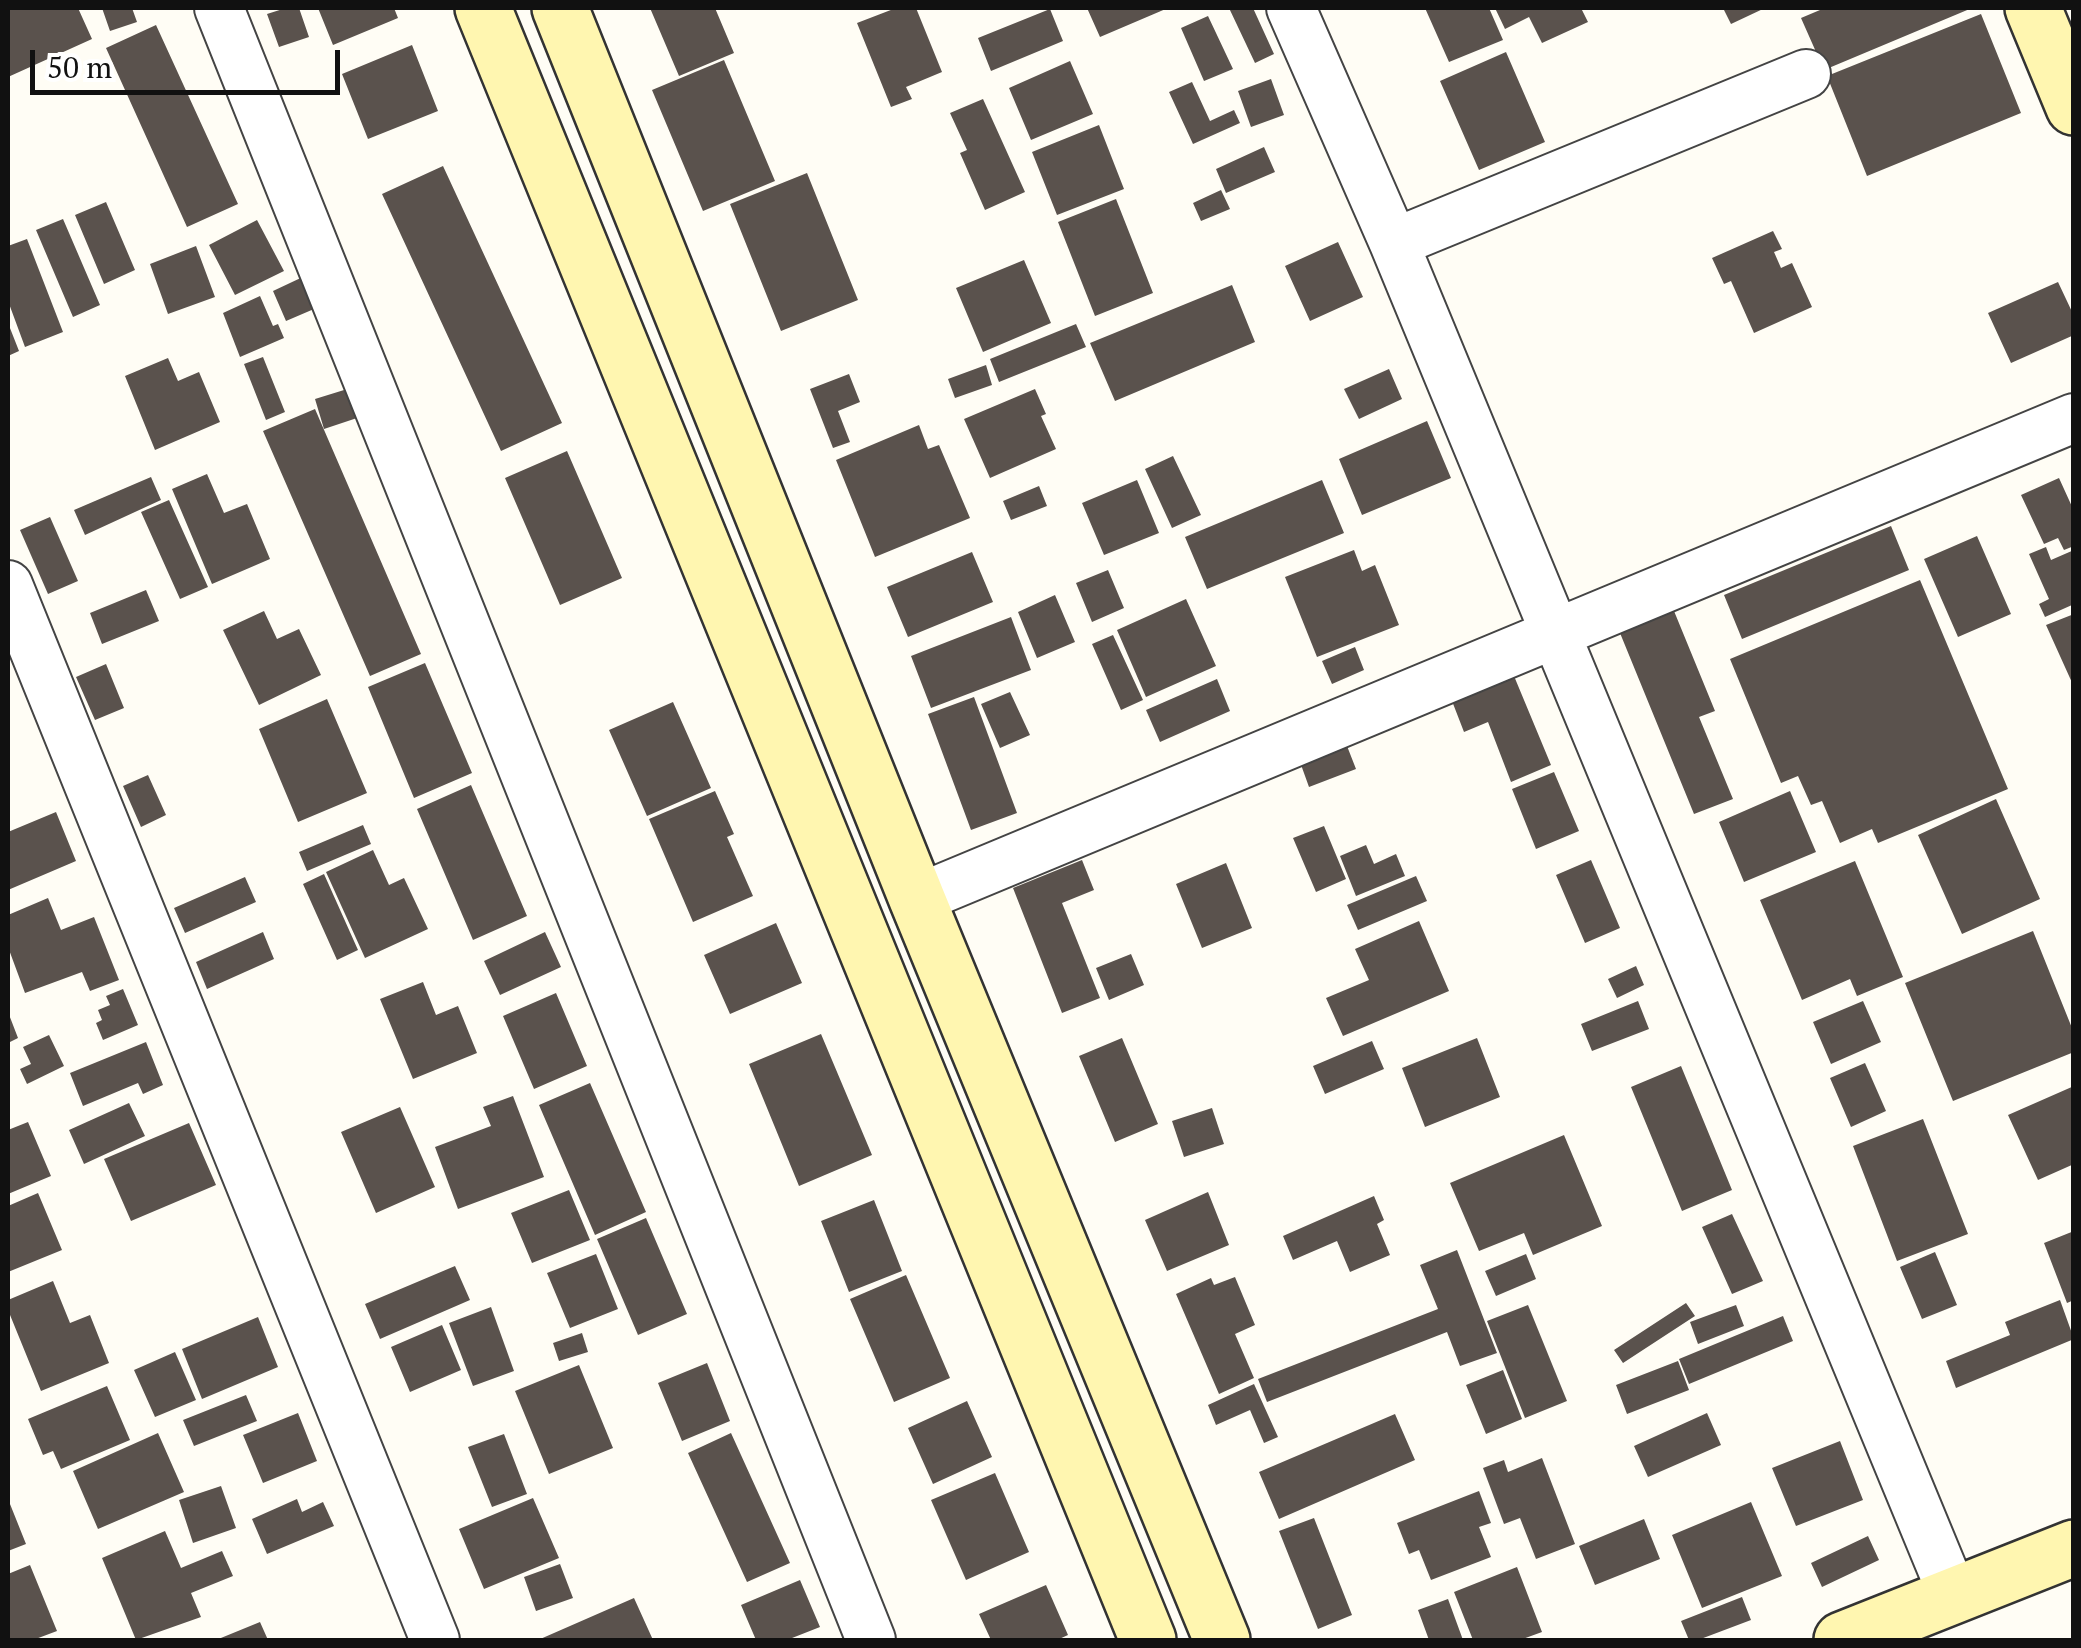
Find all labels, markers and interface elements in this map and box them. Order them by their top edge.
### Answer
scale bar [35,30,345,92]
text: 50 m [47,47,112,87]

